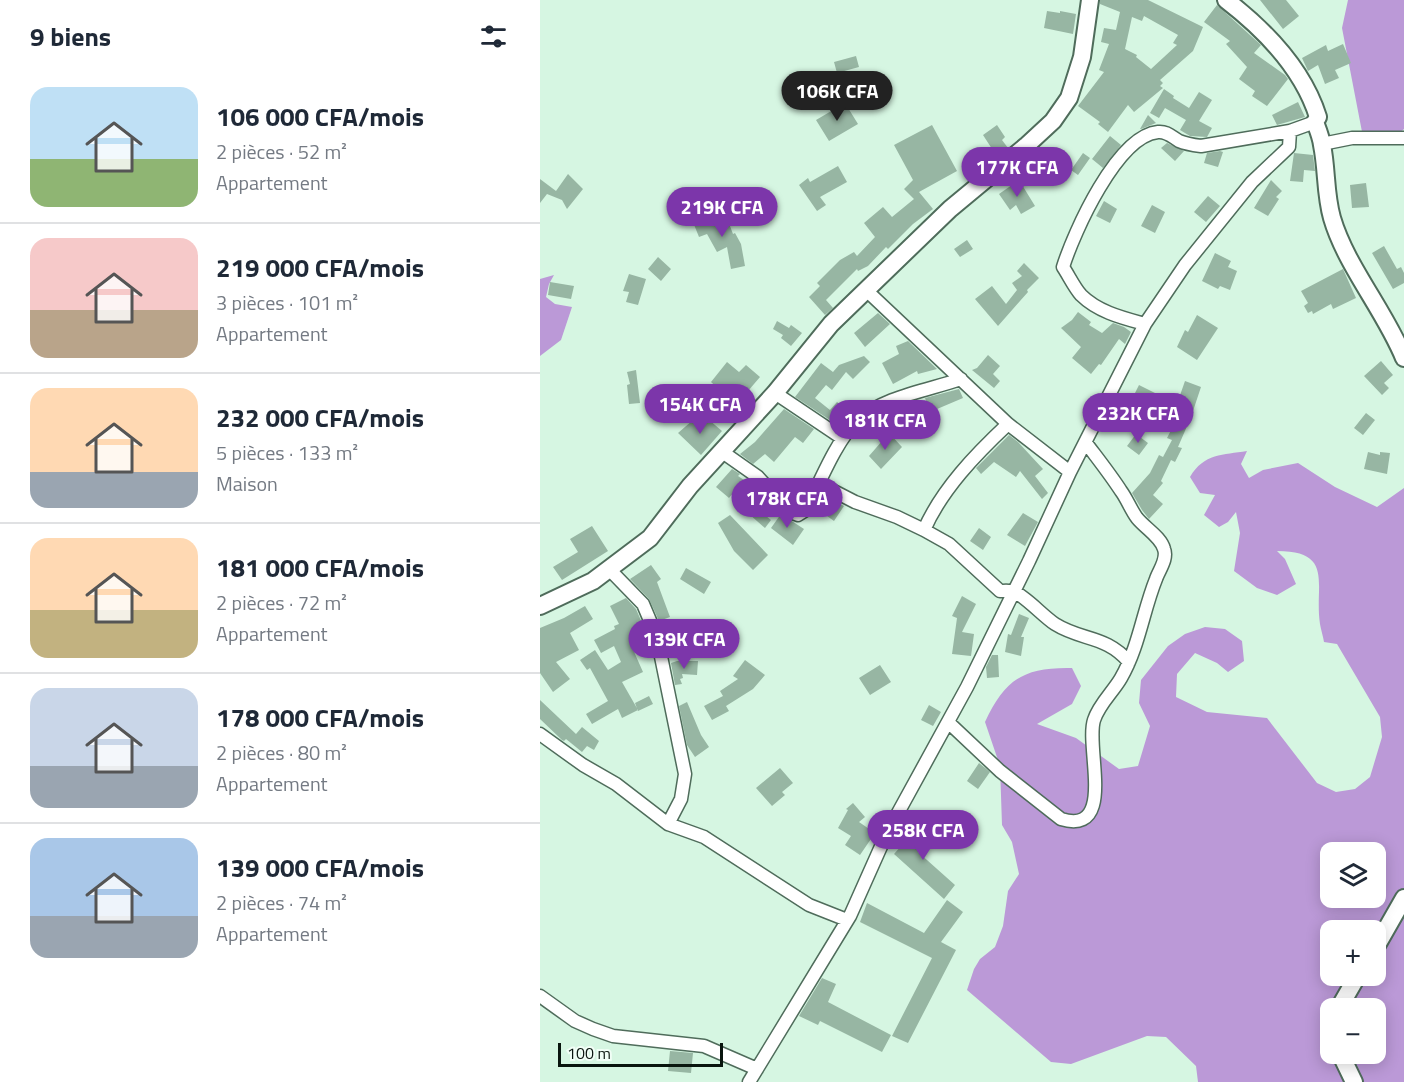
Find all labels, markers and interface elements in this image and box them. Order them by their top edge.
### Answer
text: 9 biens [30,17,111,56]
icon: filters [477,20,510,53]
pin: 106K CFA [775,71,899,122]
text: 106K CFA [796,75,878,106]
text: 106 000 CFA/mois [216,97,424,136]
icon: home [78,111,150,183]
text: 2 pièces · 52 m² [216,136,347,167]
pin: 177K CFA [955,147,1079,198]
text: 177K CFA [976,151,1058,182]
text: Appartement [216,167,328,198]
pin: 219K CFA [660,187,784,238]
text: 219K CFA [681,191,763,222]
text: 219 000 CFA/mois [216,248,424,287]
icon: home [78,262,150,334]
text: 3 pièces · 101 m² [216,287,358,318]
text: Appartement [216,318,328,349]
pin: 154K CFA [638,384,762,435]
text: 154K CFA [659,388,741,419]
pin: 232K CFA [1076,393,1200,444]
text: 232K CFA [1097,397,1179,428]
text: 232 000 CFA/mois [216,398,424,437]
pin: 181K CFA [823,400,947,451]
text: 181K CFA [844,404,926,435]
icon: home [78,412,150,484]
text: 5 pièces · 133 m² [216,437,358,468]
text: Maison [216,468,278,499]
pin: 178K CFA [725,478,849,529]
text: 178K CFA [746,482,828,513]
text: 181 000 CFA/mois [216,548,424,587]
icon: home [78,562,150,634]
text: 2 pièces · 72 m² [216,587,347,618]
text: Appartement [216,618,328,649]
pin: 139K CFA [622,619,746,670]
text: 139K CFA [643,623,725,654]
text: 178 000 CFA/mois [216,698,424,737]
icon: home [78,712,150,784]
text: 2 pièces · 80 m² [216,737,347,768]
text: Appartement [216,768,328,799]
pin: 258K CFA [861,810,985,861]
text: 258K CFA [882,814,964,845]
map controls [1320,842,1386,1064]
button: layers [1320,842,1386,908]
text: 139 000 CFA/mois [216,848,424,887]
icon: home [78,862,150,934]
text: 2 pièces · 74 m² [216,887,347,918]
text: Appartement [216,918,328,949]
button: + [1320,920,1386,986]
button: − [1320,998,1386,1064]
scale bar [558,1040,723,1068]
text: 100 m [567,1041,611,1065]

